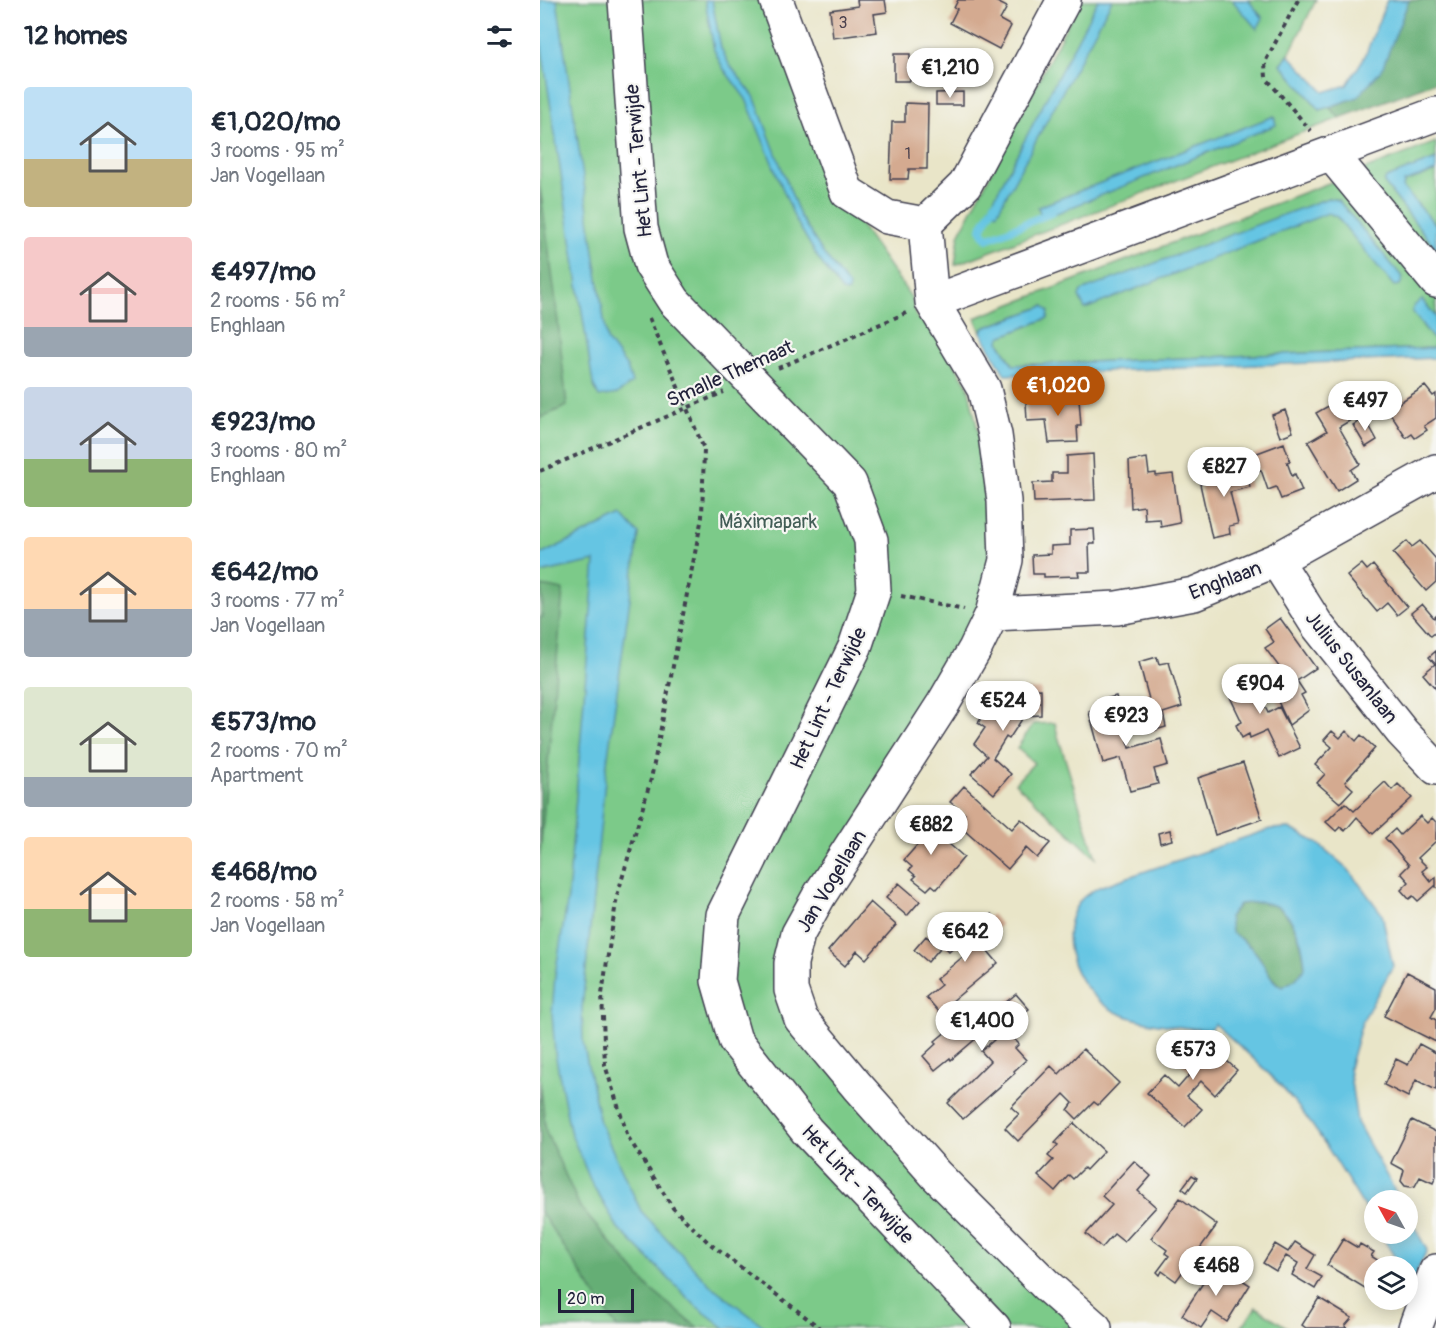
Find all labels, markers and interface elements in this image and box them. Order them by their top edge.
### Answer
house number: 3 [839,13,848,33]
text: 12 homes [24,20,127,52]
icon: filters [483,20,516,53]
pin: €1,210 [901,48,999,99]
text: €1,210 [921,55,979,80]
street label: Het Lint - Terwijde [619,83,658,239]
text: €1,020/mo [210,106,340,138]
icon: home [72,111,144,183]
text: 3 rooms · 95 m² [210,138,345,163]
house number: 1 [905,144,911,164]
text: Jan Vogellaan [210,163,325,188]
text: €497/mo [210,256,316,288]
icon: home [72,261,144,333]
text: 2 rooms · 56 m² [210,288,346,313]
text: Enghlaan [210,313,285,338]
street label: Smalle Themaat [663,334,798,413]
pin: €1,020 [1009,366,1107,417]
text: €1,020 [1026,373,1090,398]
pin: €497 [1329,381,1401,432]
text: €497 [1342,388,1388,413]
text: €923/mo [210,406,315,438]
icon: home [72,411,144,483]
text: 3 rooms · 80 m² [210,438,347,463]
pin: €827 [1188,447,1260,498]
text: €827 [1201,454,1247,479]
text: Enghlaan [210,463,285,488]
park label: Máximapark [719,509,818,534]
street label: Enghlaan [1185,555,1265,606]
text: €642/mo [210,556,318,588]
icon: home [72,561,144,633]
text: 3 rooms · 77 m² [210,588,345,613]
street label: Julius Susanlaan [1300,606,1403,729]
text: Jan Vogellaan [210,613,325,638]
street label: Het Lint - Terwijde [785,623,872,773]
pin: €904 [1224,664,1296,715]
text: €904 [1236,671,1284,696]
pin: €524 [967,681,1039,732]
text: €524 [980,688,1026,713]
pin: €923 [1090,696,1162,747]
text: €923 [1103,703,1149,728]
text: €573/mo [210,706,316,738]
icon: home [72,711,144,783]
text: 2 rooms · 70 m² [210,738,348,763]
text: Apartment [210,763,303,788]
pin: €882 [895,805,967,856]
text: €882 [909,812,953,837]
street label: Jan Vogellaan [791,825,872,937]
text: €468/mo [210,856,317,888]
icon: home [72,861,144,933]
text: 2 rooms · 58 m² [210,888,345,913]
pin: €642 [929,912,1001,963]
text: Jan Vogellaan [210,913,325,938]
text: €642 [941,919,989,944]
pin: €1,400 [933,1001,1031,1052]
text: €1,400 [949,1008,1015,1033]
pin: €573 [1157,1030,1229,1081]
text: €573 [1170,1037,1216,1062]
street label: Het Lint - Terwijde [796,1120,919,1249]
north arrow [1364,1190,1418,1244]
map controls [1364,1190,1418,1310]
pin: €468 [1180,1246,1252,1297]
text: €468 [1193,1253,1239,1278]
button: layers [1364,1256,1418,1310]
scale bar [558,1286,634,1314]
text: 20 m [567,1289,605,1309]

